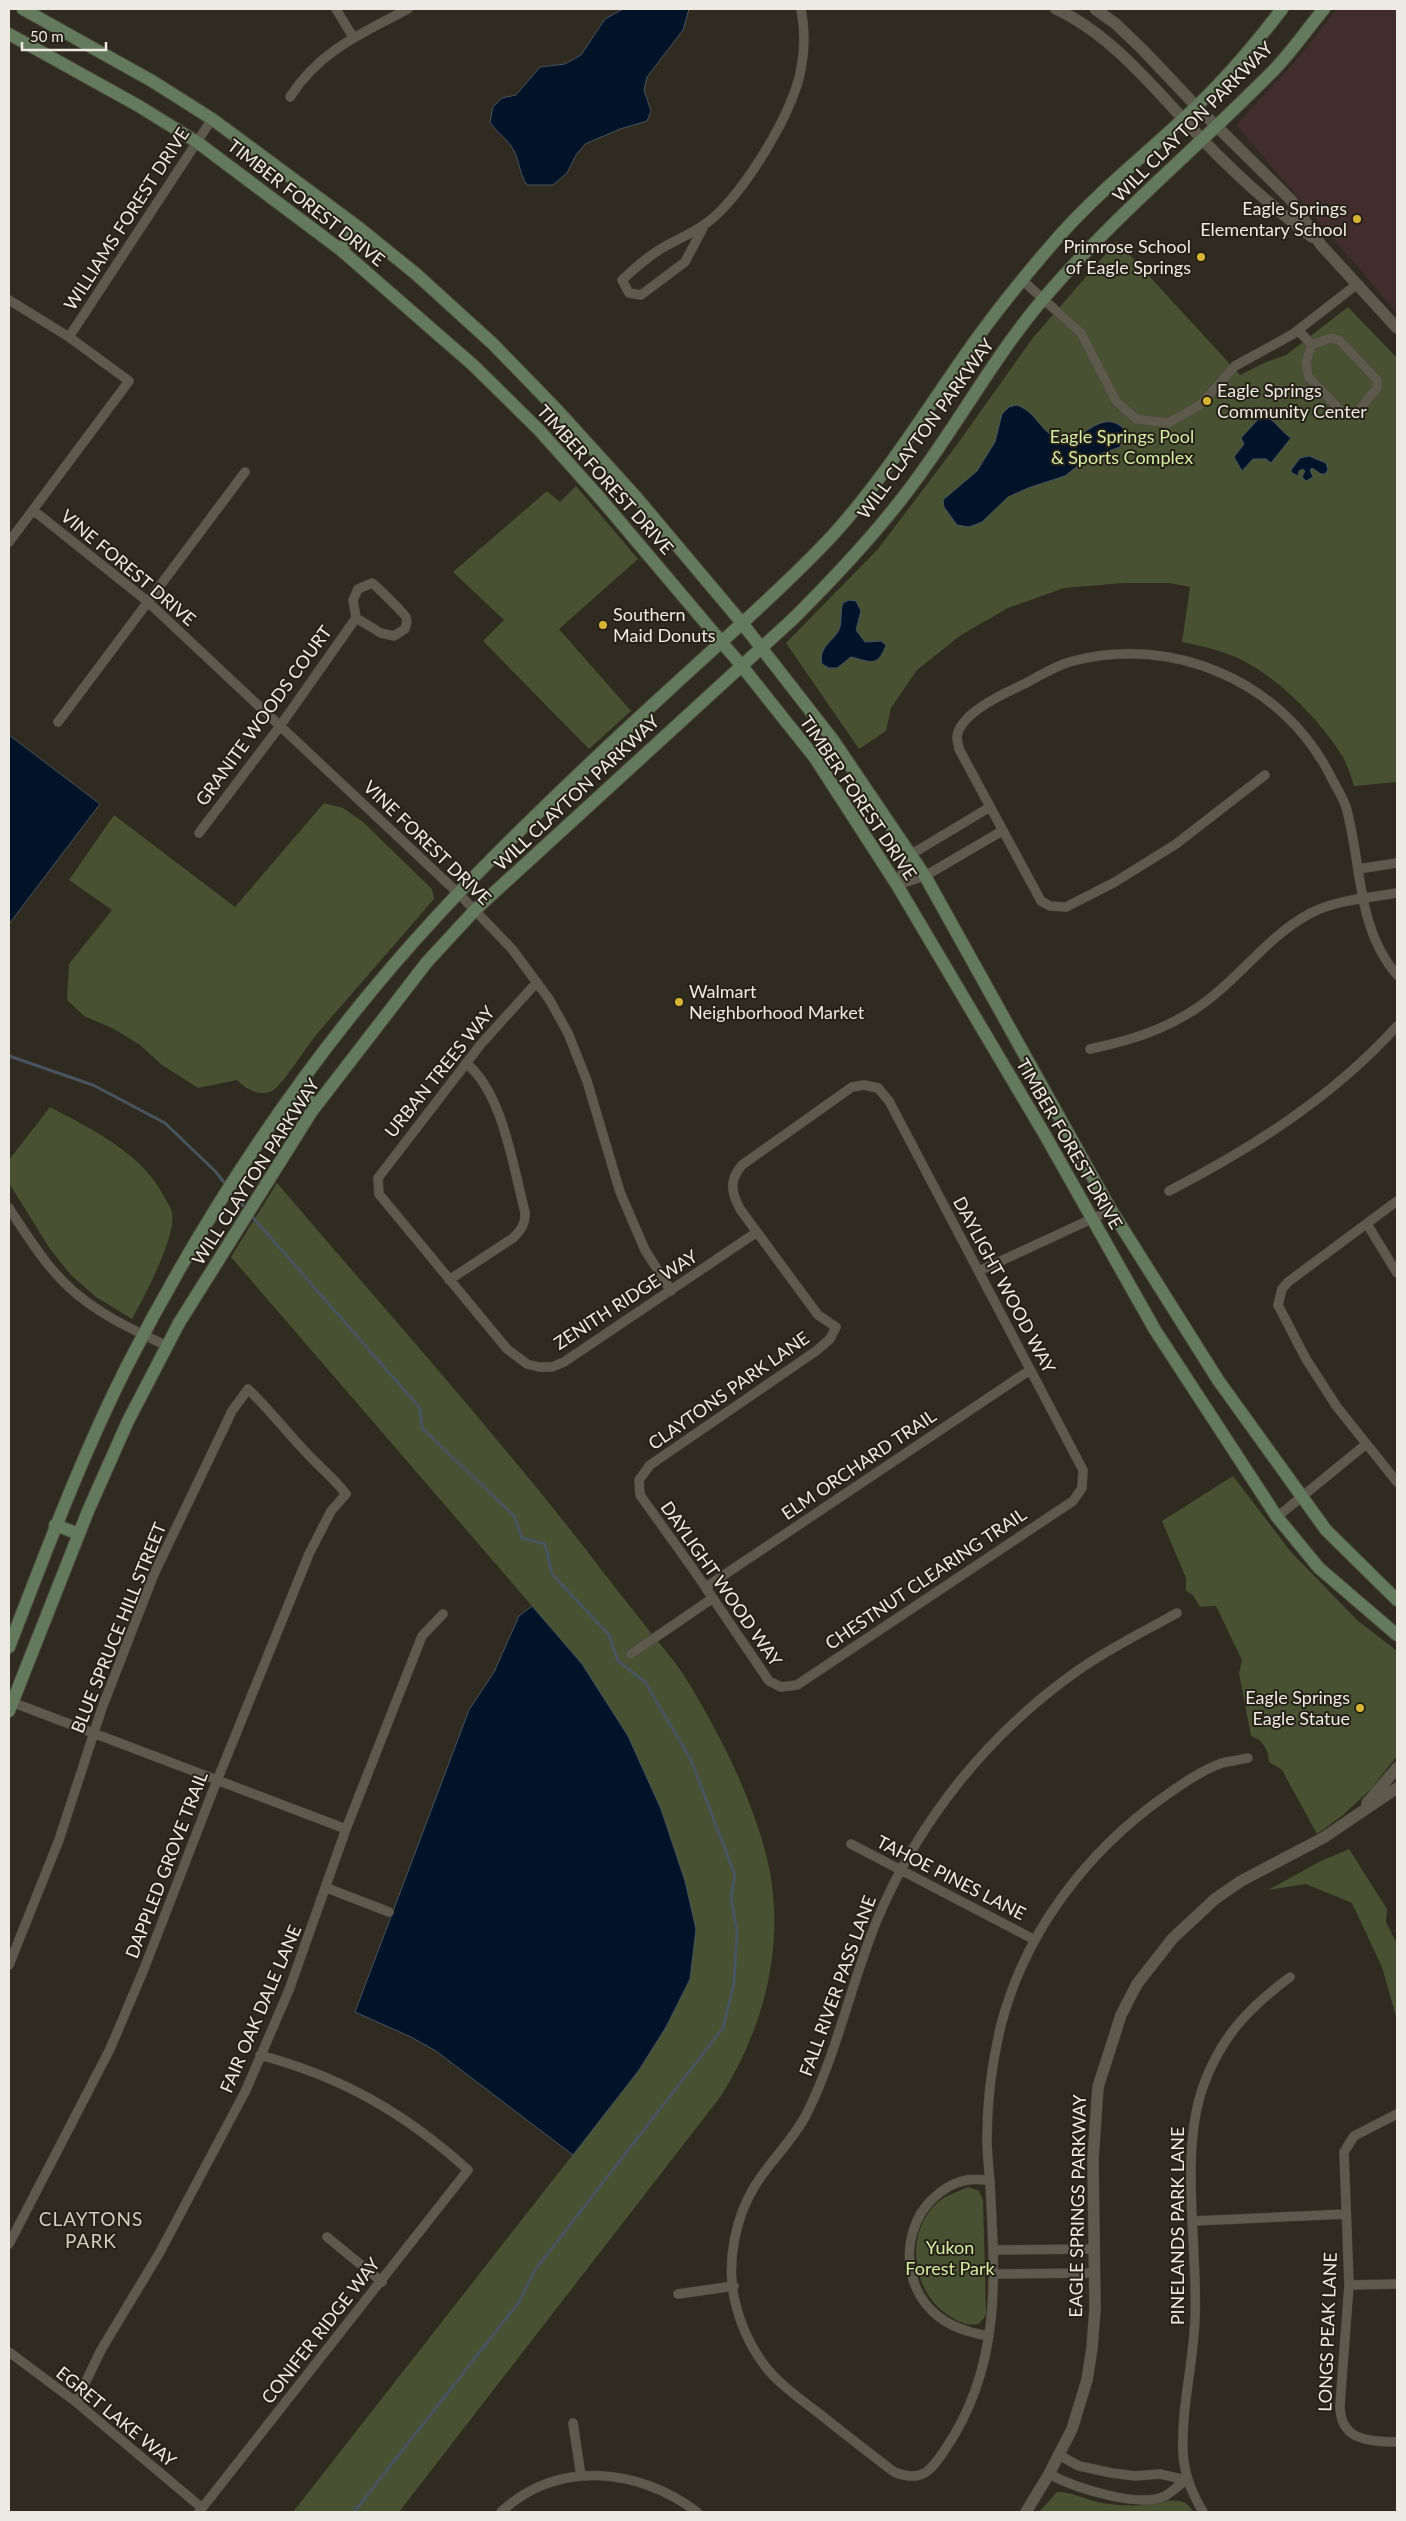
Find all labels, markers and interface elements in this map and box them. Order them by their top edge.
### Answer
scale bar [22,20,106,52]
text: 50 m [30,27,64,45]
street label: WILL CLAYTON PARKWAY [1108,36,1278,206]
street label: WILLIAMS FOREST DRIVE [59,123,194,314]
street label: TIMBER FOREST DRIVE [224,134,390,270]
place label: Eagle Springs Elementary School [1200,197,1347,240]
marker: Eagle Springs Elementary School [1351,213,1363,225]
place label: Primrose School of Eagle Springs [1063,235,1191,278]
marker: Primrose School of Eagle Springs [1195,251,1207,263]
street label: WILL CLAYTON PARKWAY [852,333,999,523]
place label: Eagle Springs Community Center [1217,379,1367,422]
marker: Eagle Springs Community Center [1201,395,1213,407]
street label: TIMBER FOREST DRIVE [533,400,679,559]
park label: Eagle Springs Pool & Sports Complex [1050,425,1194,468]
street label: VINE FOREST DRIVE [57,504,201,630]
place label: Southern Maid Donuts [613,603,716,646]
marker: Southern Maid Donuts [597,619,609,631]
street label: GRANITE WOODS COURT [191,621,336,810]
street label: WILL CLAYTON PARKWAY [489,709,664,875]
street label: TIMBER FOREST DRIVE [796,711,922,884]
street label: VINE FOREST DRIVE [359,776,496,909]
place label: Walmart Neighborhood Market [689,980,865,1023]
marker: Walmart Neighborhood Market [673,996,685,1008]
street label: URBAN TREES WAY [379,1001,499,1142]
street label: TIMBER FOREST DRIVE [1012,1054,1128,1233]
street label: WILL CLAYTON PARKWAY [187,1073,324,1269]
street label: DAYLIGHT WOOD WAY [949,1193,1061,1377]
street label: ZENITH RIDGE WAY [549,1244,702,1354]
street label: CLAYTONS PARK LANE [644,1326,813,1454]
street label: ELM ORCHARD TRAIL [777,1404,940,1524]
street label: DAYLIGHT WOOD WAY [656,1497,788,1671]
street label: CHESTNUT CLEARING TRAIL [821,1503,1030,1654]
street label: BLUE SPRUCE HILL STREET [66,1519,171,1736]
place label: Eagle Springs Eagle Statue [1245,1686,1350,1729]
marker: Eagle Springs Eagle Statue [1354,1702,1366,1714]
street label: DAPPLED GROVE TRAIL [120,1768,212,1961]
street label: TAHOE PINES LANE [873,1830,1030,1924]
street label: FALL RIVER PASS LANE [794,1892,880,2079]
street label: FAIR OAK DALE LANE [215,1921,305,2096]
street label: EAGLE SPRINGS PARKWAY [1064,2093,1090,2318]
street label: PINELANDS PARK LANE [1166,2127,1188,2325]
district label: CLAYTONS PARK [39,2207,143,2252]
park label: Yukon Forest Park [905,2236,996,2279]
street label: CONIFER RIDGE WAY [256,2252,385,2408]
street label: LONGS PEAK LANE [1313,2252,1341,2412]
street label: EGRET LAKE WAY [52,2361,182,2472]

